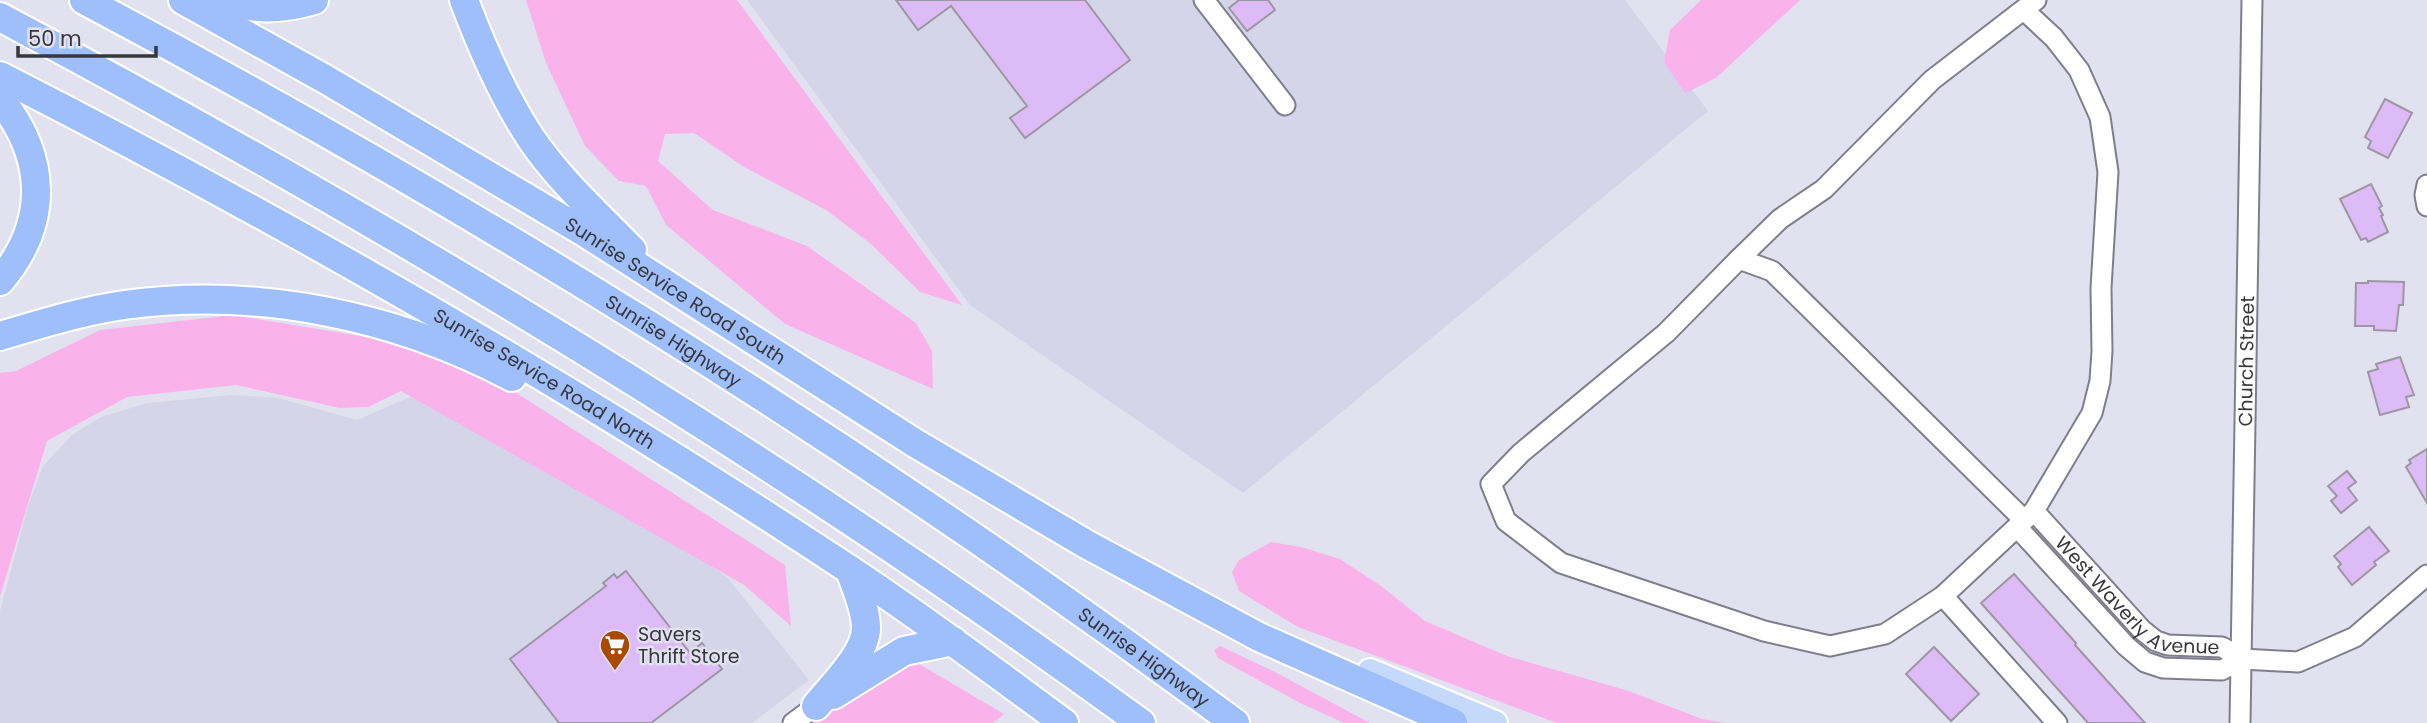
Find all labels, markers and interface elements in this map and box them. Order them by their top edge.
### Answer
scale bar [18,14,156,58]
text: 50 m [28,24,82,53]
street label: Sunrise Service Road South [560,210,791,371]
street label: Sunrise Highway [600,288,747,394]
street label: Church Street [2231,295,2261,427]
street label: Sunrise Service Road North [429,302,660,455]
street label: West Waverly Avenue [2049,530,2220,660]
street label: Sunrise Highway [1073,600,1216,714]
place label: Savers Thrift Store [638,621,740,670]
supermarket icon: Savers Thrift Store [598,628,632,672]

